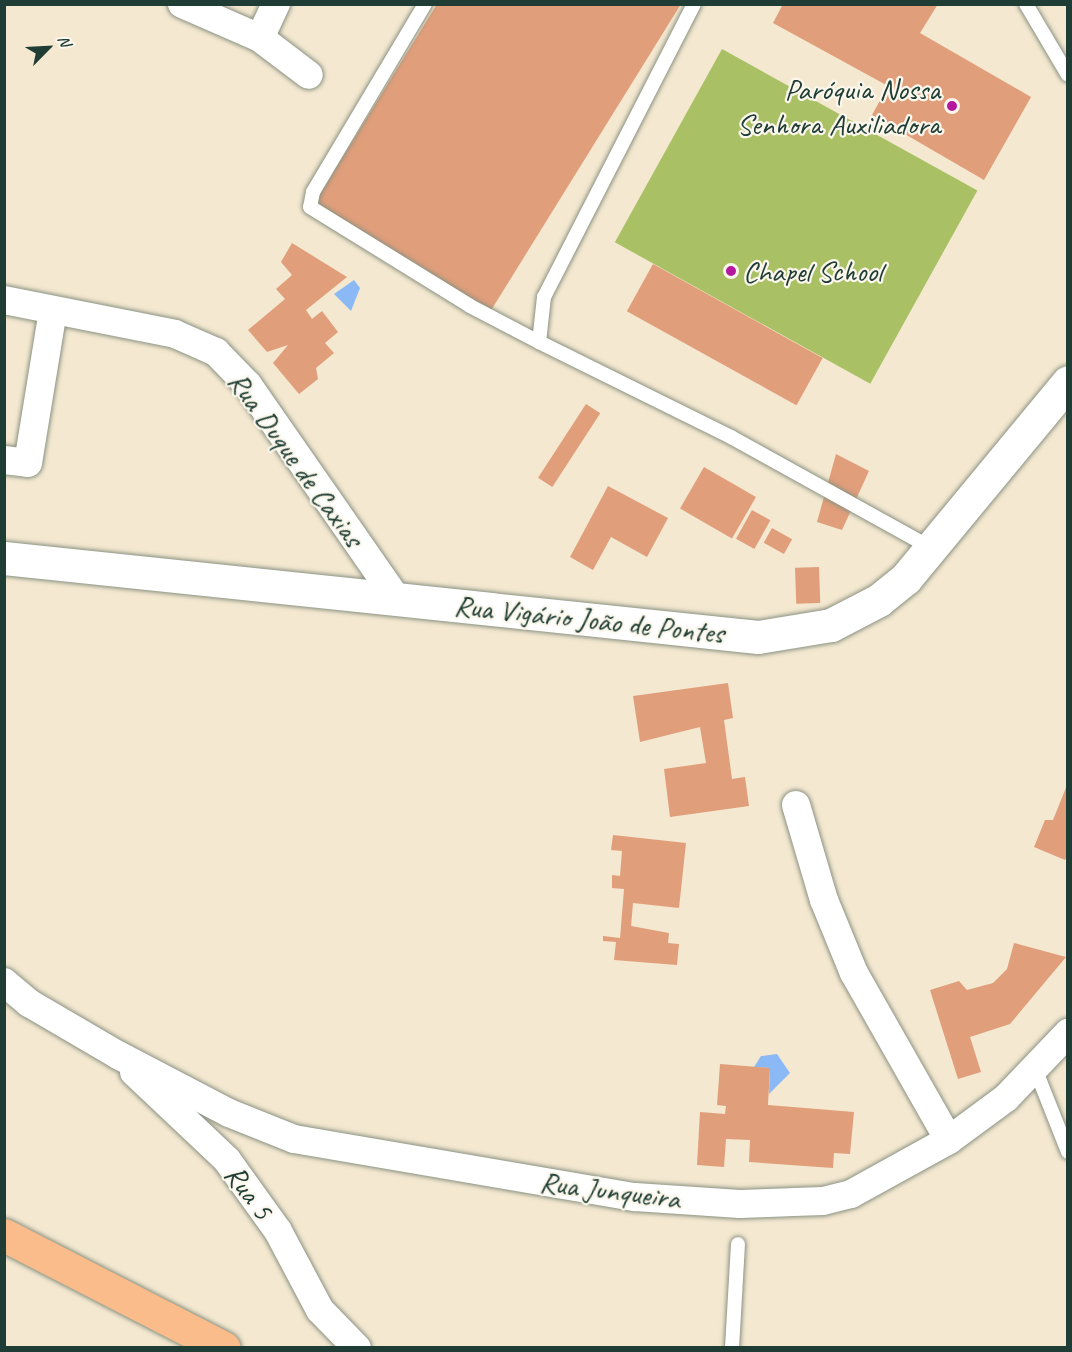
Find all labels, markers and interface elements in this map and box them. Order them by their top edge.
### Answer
north arrow [18,18,78,78]
text: N [53,32,76,49]
place label: Paróquia Nossa Senhora Auxiliadora [737,71,940,142]
marker: Paróquia Nossa Senhora Auxiliadora [945,99,959,113]
place label: Chapel School [743,253,882,289]
marker: Chapel School [724,264,738,278]
street label: Rua Duque de Caxias [220,364,372,554]
street label: Rua Vigário João de Pontes [453,587,725,651]
street label: Rua 5 [217,1158,281,1226]
street label: Rua Junqueira [539,1164,681,1216]

